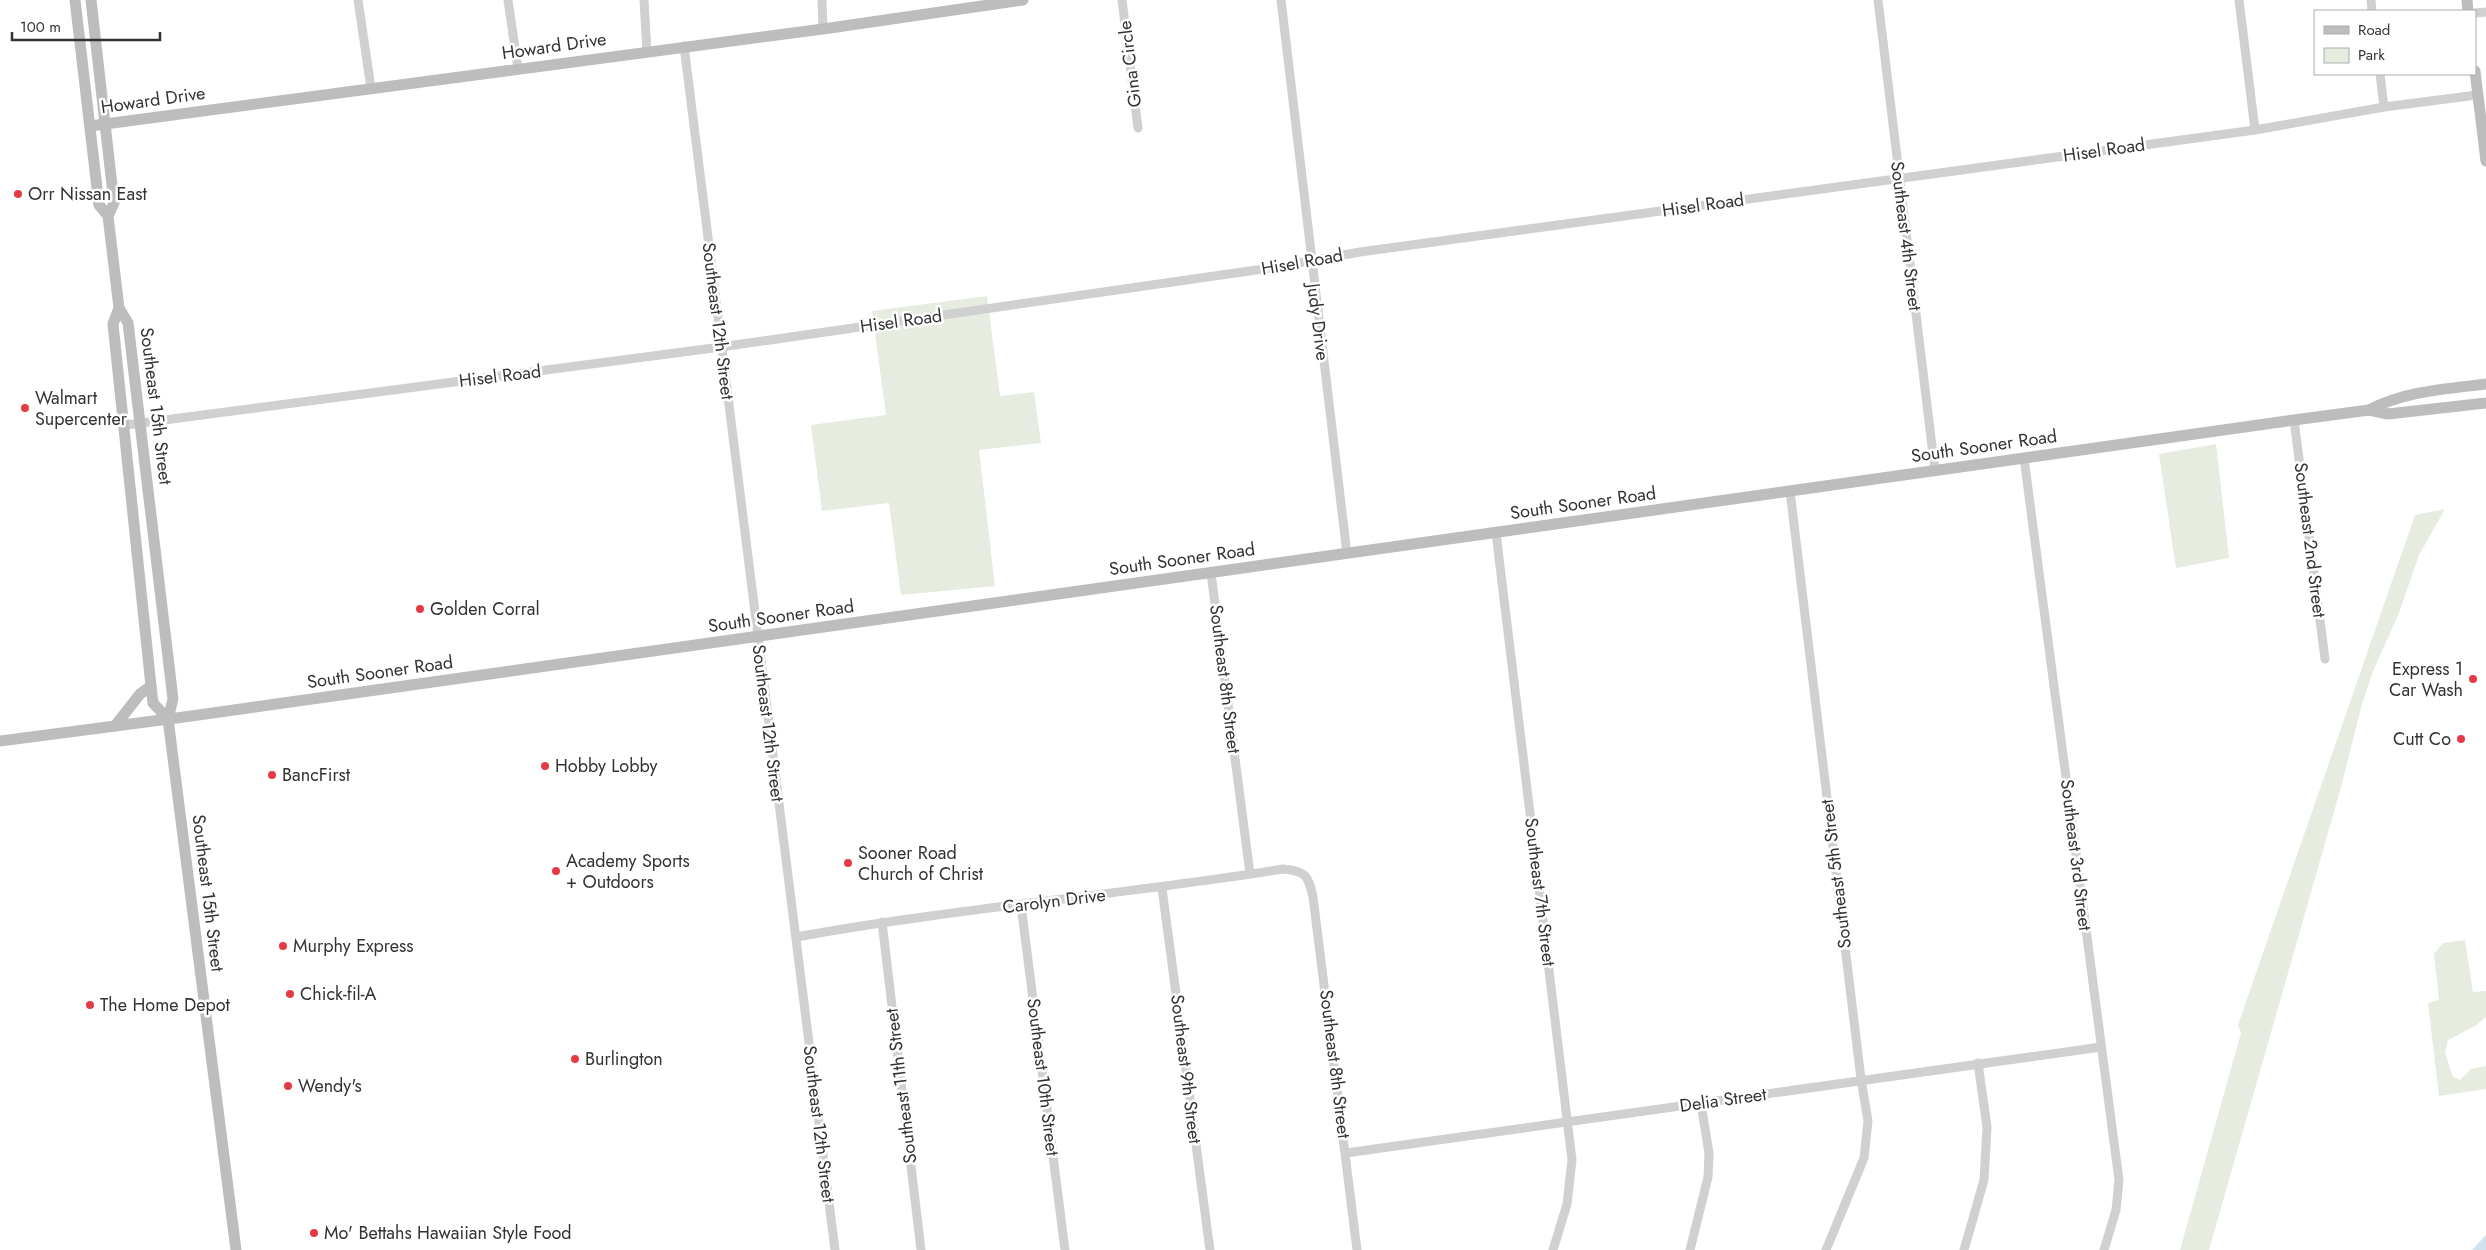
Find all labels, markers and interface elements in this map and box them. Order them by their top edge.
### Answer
scale bar [12,10,160,42]
legend [2314,10,2476,75]
text: 100 m [20,16,61,38]
street label: Gina Circle [1112,19,1148,109]
text: Road [2358,19,2390,41]
street label: Howard Drive [500,26,608,66]
text: Park [2358,44,2385,66]
street label: Howard Drive [99,80,207,120]
street label: Hisel Road [2061,131,2147,169]
street label: Southeast 4th Street [1884,160,1928,313]
place label: Orr Nissan East [28,181,147,207]
street label: Hisel Road [1660,186,1746,224]
marker: Orr Nissan East [12,188,24,200]
street label: Southeast 12th Street [695,241,741,402]
street label: Hisel Road [1259,242,1345,282]
street label: Judy Drive [1300,280,1336,362]
street label: Hisel Road [858,302,944,340]
street label: Southeast 15th Street [133,326,179,487]
street label: Hisel Road [457,358,543,394]
place label: Walmart Supercenter [35,385,128,432]
marker: Walmart Supercenter [19,402,31,414]
street label: South Sooner Road [1909,423,2059,469]
street label: Southeast 2nd Street [2288,461,2332,620]
street label: South Sooner Road [1508,480,1658,526]
street label: South Sooner Road [1107,536,1257,582]
street label: South Sooner Road [706,593,856,639]
place label: Golden Corral [430,596,540,622]
marker: Golden Corral [414,603,426,615]
street label: Southeast 8th Street [1203,603,1247,756]
street label: Southeast 12th Street [745,643,791,804]
street label: South Sooner Road [305,649,455,695]
place label: Express 1 Car Wash [2389,656,2463,703]
marker: Express 1 Car Wash [2467,673,2479,685]
place label: Cutt Co [2393,726,2451,752]
marker: Cutt Co [2455,733,2467,745]
place label: Hobby Lobby [555,753,657,779]
marker: Hobby Lobby [539,760,551,772]
place label: BancFirst [282,762,351,788]
marker: BancFirst [266,769,278,781]
street label: Southeast 3rd Street [2054,778,2098,933]
street label: Southeast 5th Street [1814,797,1858,950]
street label: Southeast 15th Street [185,813,231,974]
street label: Southeast 7th Street [1518,816,1562,968]
place label: Sooner Road Church of Christ [858,840,984,887]
place label: Academy Sports + Outdoors [566,848,690,895]
marker: Sooner Road Church of Christ [842,857,854,869]
marker: Academy Sports + Outdoors [550,865,562,877]
street label: Carolyn Drive [1001,882,1107,920]
place label: Murphy Express [293,933,414,959]
marker: Murphy Express [277,940,289,952]
place label: Chick-fil-A [300,981,377,1007]
marker: Chick-fil-A [284,988,296,1000]
street label: Southeast 8th Street [1313,988,1357,1141]
place label: The Home Depot [100,992,230,1018]
street label: Southeast 9th Street [1164,993,1208,1146]
street label: Southeast 10th Street [1020,997,1066,1158]
marker: The Home Depot [84,999,96,1011]
street label: Southeast 11th Street [879,1006,923,1165]
street label: Southeast 12th Street [796,1044,842,1205]
place label: Burlington [585,1046,663,1072]
marker: Burlington [569,1053,581,1065]
place label: Wendy's [298,1073,362,1099]
marker: Wendy's [282,1080,294,1092]
street label: Delia Street [1678,1081,1769,1119]
place label: Mo' Bettahs Hawaiian Style Food [324,1220,572,1246]
marker: Mo' Bettahs Hawaiian Style Food [308,1227,320,1239]

